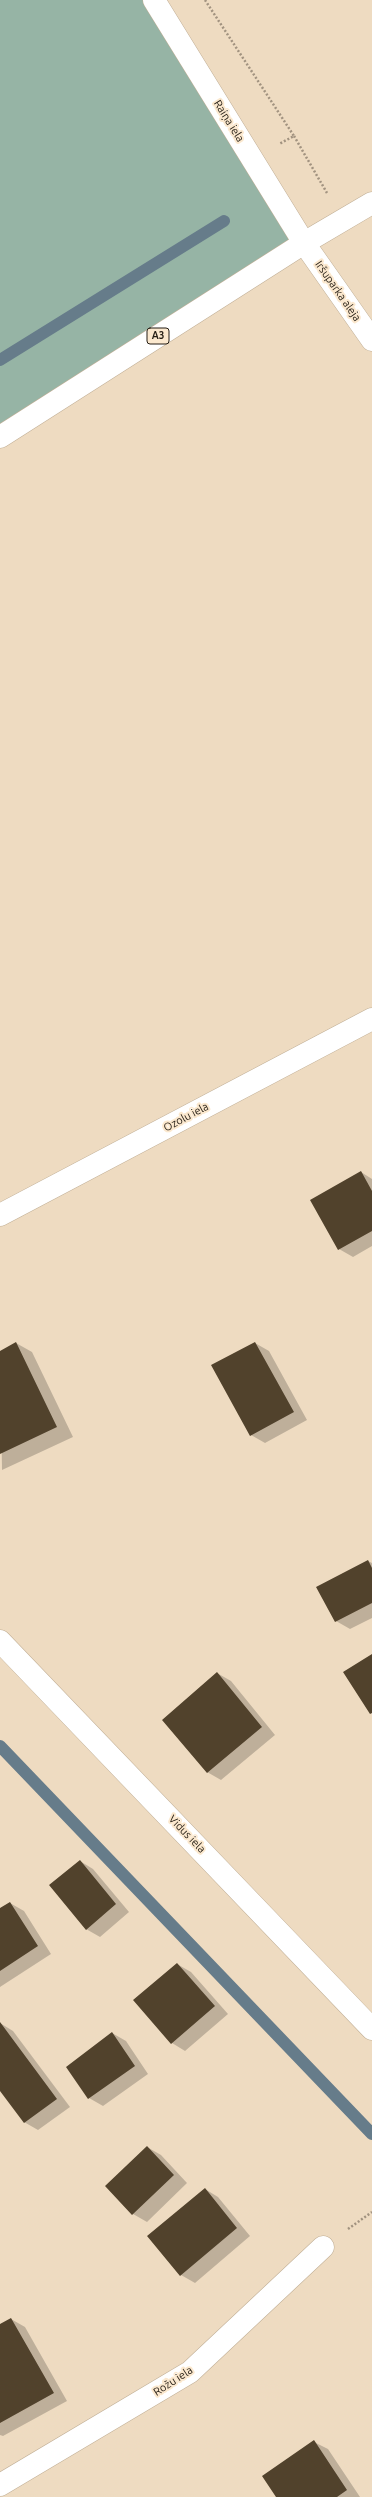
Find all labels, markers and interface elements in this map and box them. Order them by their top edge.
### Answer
street label: Raiņa iela [211,98,247,144]
street label: Iršuparka aleja [312,258,364,324]
road number: A3 [147,328,169,344]
street label: Ozolu iela [161,1100,211,1134]
street label: Vidus iela [166,1812,208,1856]
street label: Rožu iela [151,2363,195,2399]

